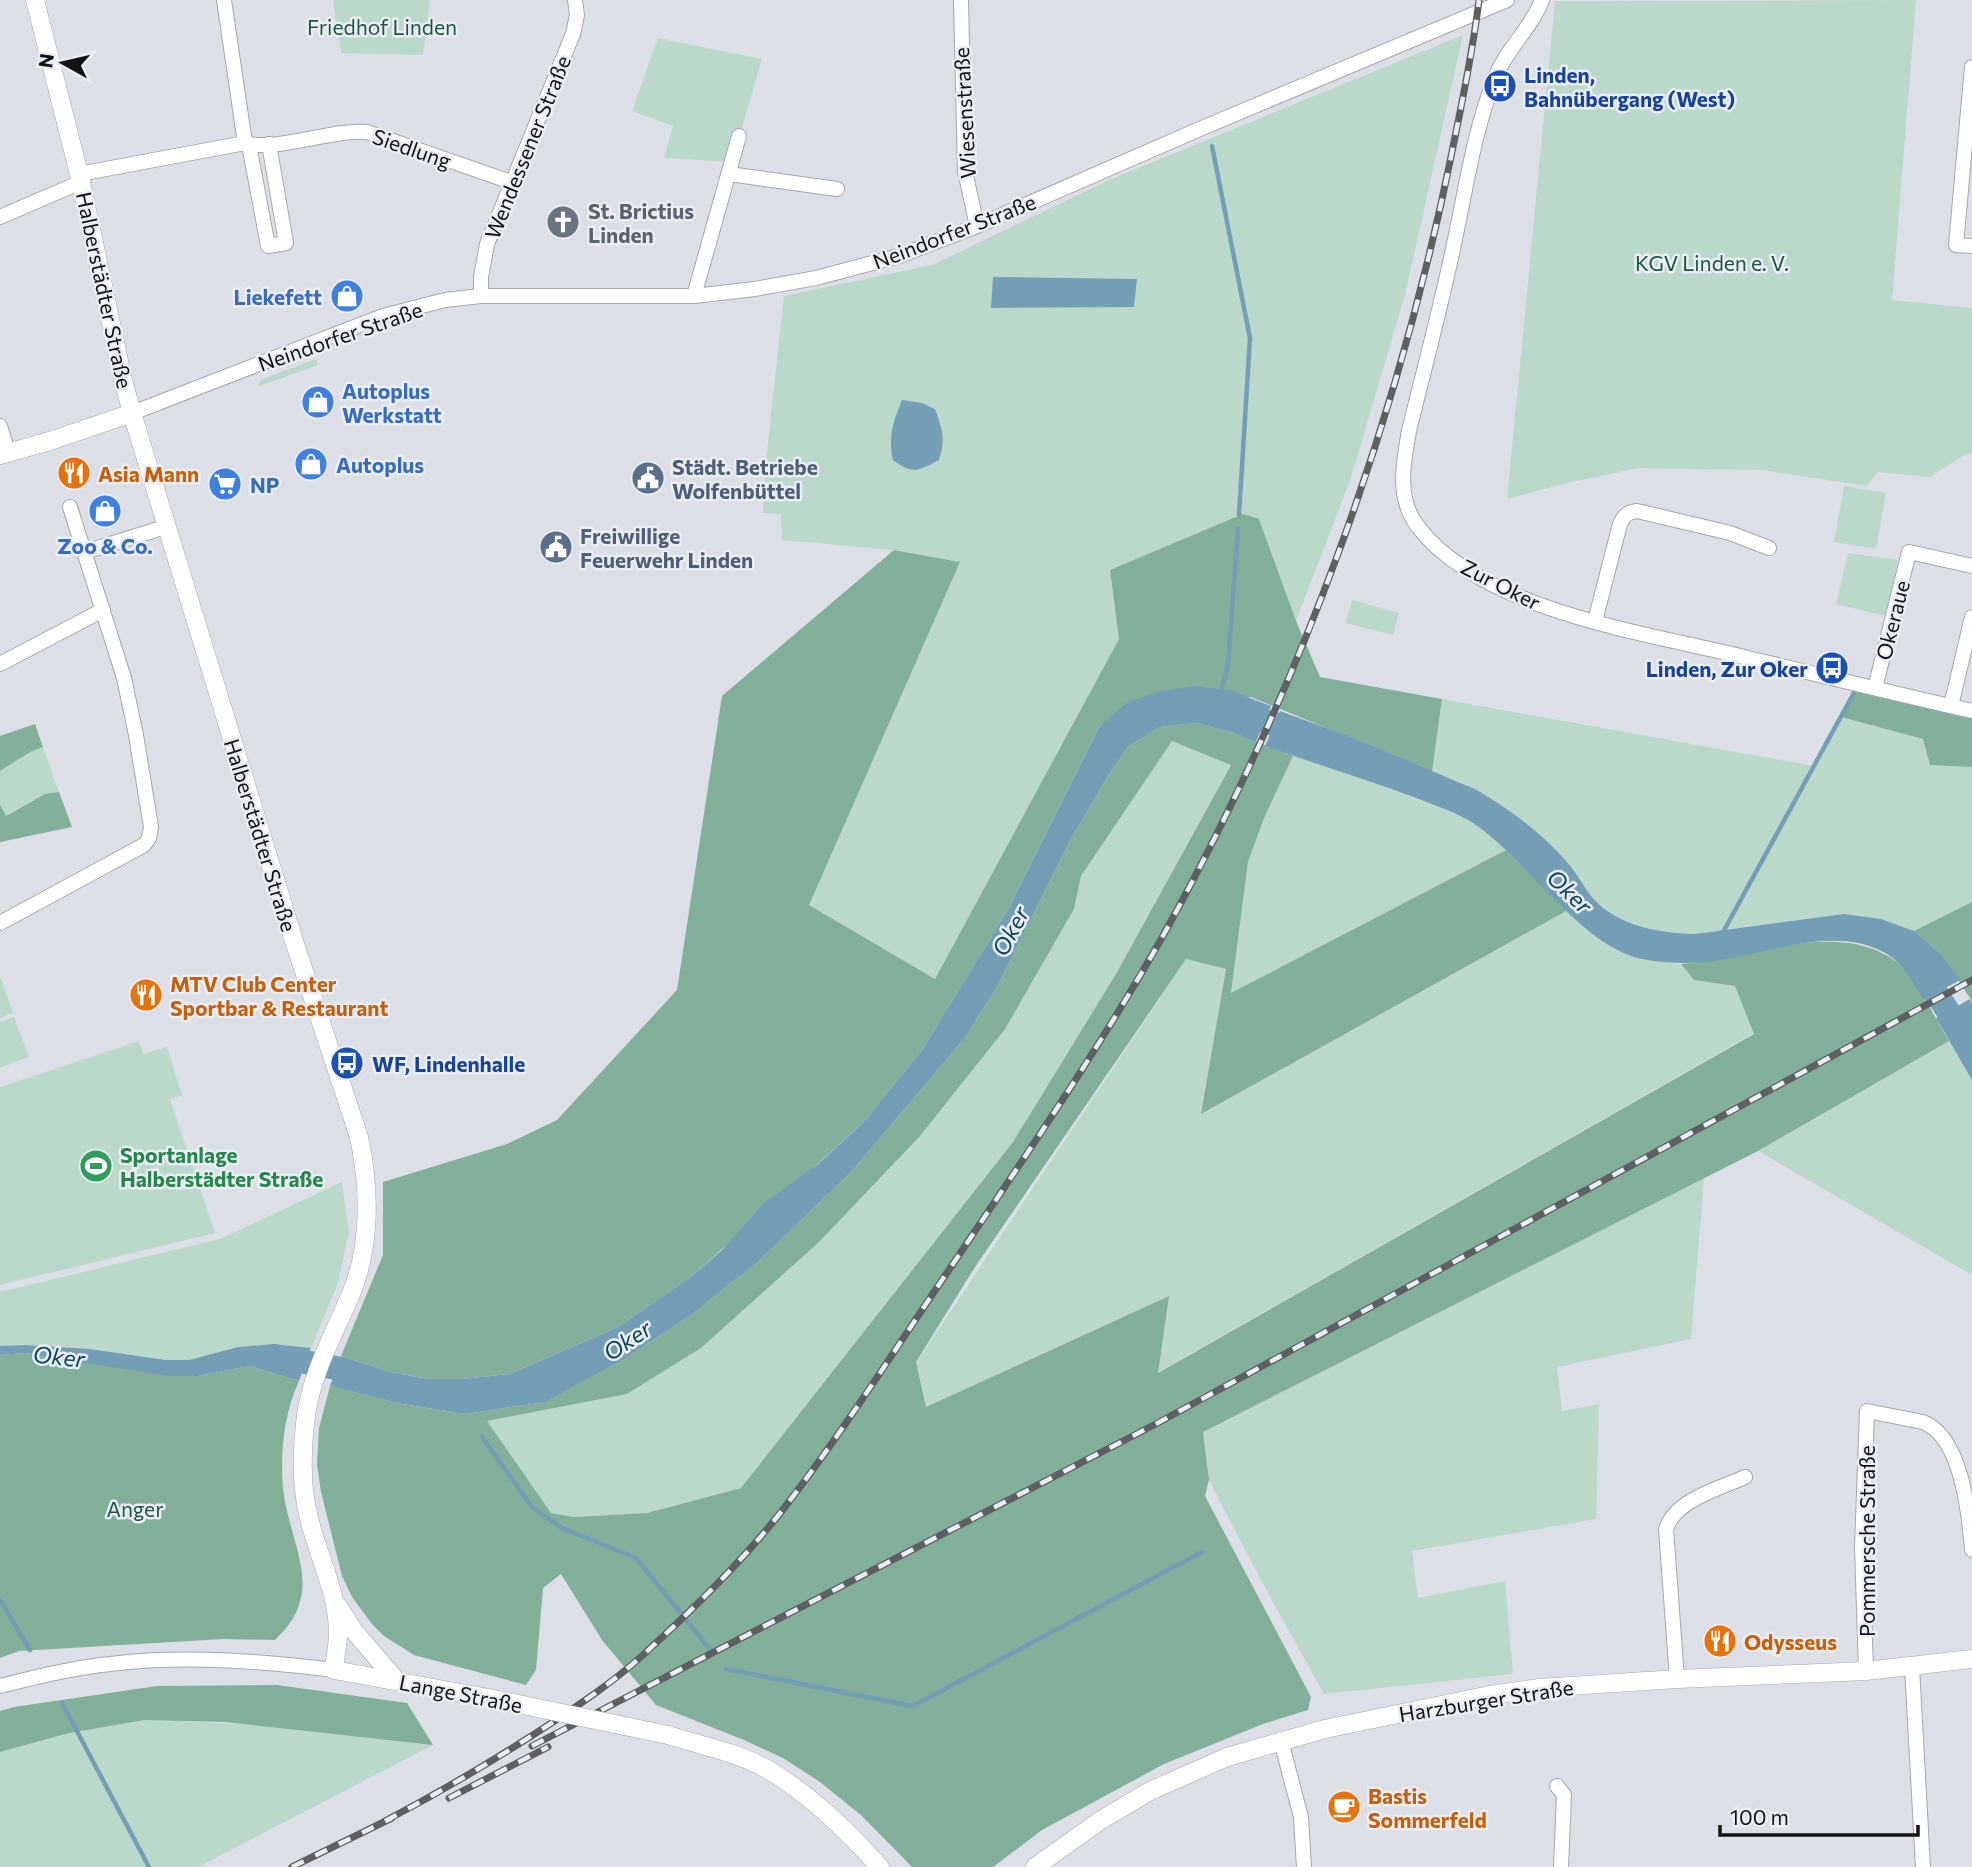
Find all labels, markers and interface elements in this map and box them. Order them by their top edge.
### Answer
park label: Friedhof Linden [307,14,457,39]
north arrow [28,28,98,98]
street label: Wiesenstraße [948,47,980,179]
text: N [33,52,58,69]
street label: Wendessener Straße [479,52,575,242]
place label: Linden, Bahnübergang (West) [1524,62,1735,111]
bus stop icon: Linden, Bahnübergang (West) [1481,67,1519,105]
street label: Siedlung [369,123,455,173]
street label: Neindorfer Straße [869,188,1039,274]
street label: Halberstädter Straße [72,189,138,391]
place label: St. Brictius Linden [588,198,694,247]
church icon: St. Brictius Linden [544,203,582,241]
park label: KGV Linden e. V. [1635,250,1789,275]
shop icon: Liekefett [328,277,366,315]
place label: Liekefett [233,284,322,309]
street label: Neindorfer Straße [254,296,426,376]
place label: Autoplus Werkstatt [342,378,442,427]
shop icon: Autoplus Werkstatt [299,383,337,421]
shop icon: Autoplus [292,445,330,483]
place label: Autoplus [336,452,424,477]
restaurant icon: Asia Mann [55,454,93,492]
place label: Städt. Betriebe Wolfenbüttel [672,454,818,503]
public building icon: Städt. Betriebe Wolfenbüttel [629,459,667,497]
place label: Asia Mann [98,461,199,486]
supermarket icon: NP [206,465,244,503]
place label: NP [250,472,279,497]
shop icon: Zoo & Co. [86,492,124,530]
place label: Freiwillige Feuerwehr Linden [580,523,753,572]
public building icon: Freiwillige Feuerwehr Linden [537,528,575,566]
place label: Zoo & Co. [57,533,153,558]
street label: Zur Oker [1457,553,1545,615]
street label: Okeraue [1870,578,1914,662]
bus stop icon: Linden, Zur Oker [1813,649,1851,687]
place label: Linden, Zur Oker [1646,656,1808,681]
street label: Halberstädter Straße [220,736,302,934]
water label: Oker [1542,863,1599,920]
water label: Oker [985,901,1035,961]
place label: MTV Club Center Sportbar & Restaurant [170,971,388,1020]
restaurant icon: MTV Club Center Sportbar & Restaurant [127,976,165,1014]
bus stop icon: WF, Lindenhalle [328,1044,366,1082]
place label: WF, Lindenhalle [372,1051,525,1076]
place label: Sportanlage Halberstädter Straße [120,1142,323,1191]
sports icon: Sportanlage Halberstädter Straße [77,1147,115,1185]
water label: Oker [598,1313,657,1366]
water label: Oker [32,1339,87,1373]
street label: Pommersche Straße [1854,1445,1879,1637]
park label: Anger [106,1496,164,1521]
restaurant icon: Odysseus [1701,1622,1739,1660]
place label: Odysseus [1744,1629,1837,1654]
street label: Lange Straße [397,1669,525,1717]
street label: Harzburger Straße [1397,1674,1575,1726]
place label: Bastis Sommerfeld [1368,1783,1487,1832]
cafe icon: Bastis Sommerfeld [1325,1788,1363,1826]
scale bar [1720,1794,1918,1838]
text: 100 m [1730,1804,1789,1829]

